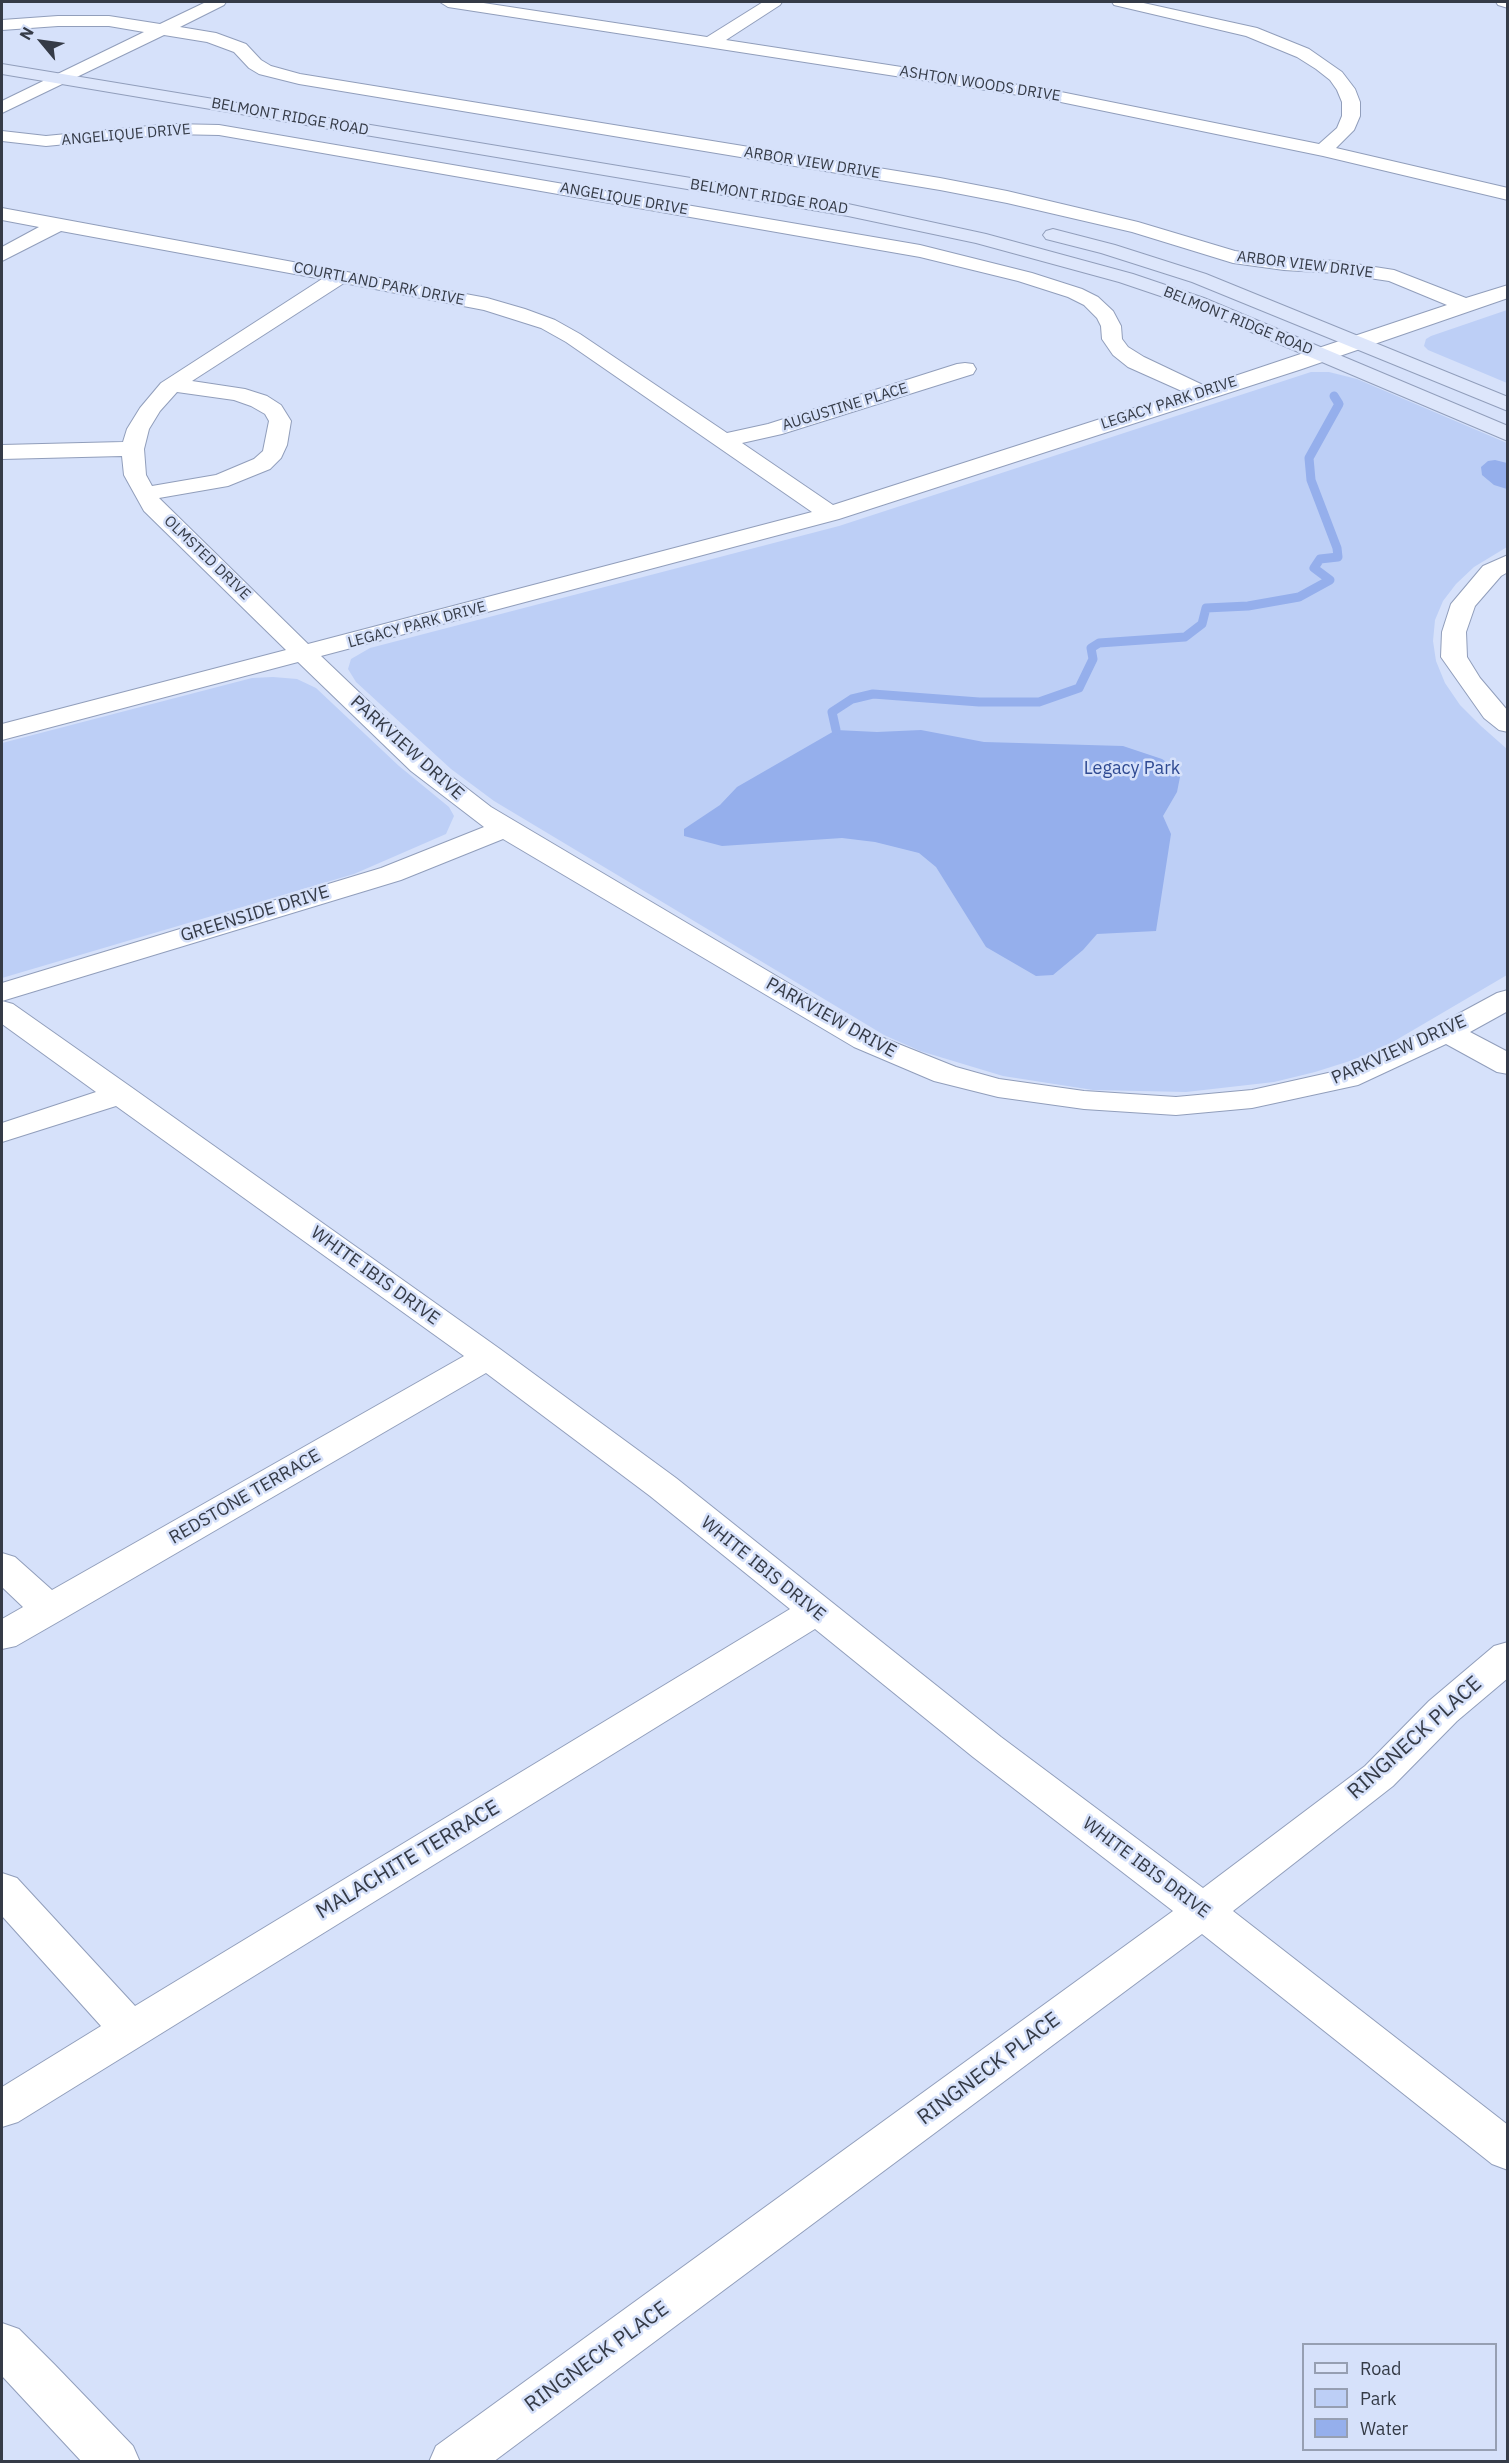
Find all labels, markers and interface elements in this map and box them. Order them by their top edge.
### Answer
north arrow [12,12,72,72]
text: N [15,23,38,43]
street label: ASHTON WOODS DRIVE [898,62,1062,106]
street label: BELMONT RIDGE ROAD [210,94,370,140]
street label: ANGELIQUE DRIVE [61,120,191,150]
street label: ARBOR VIEW DRIVE [743,143,881,183]
street label: BELMONT RIDGE ROAD [689,176,849,218]
street label: ANGELIQUE DRIVE [559,179,689,219]
street label: ARBOR VIEW DRIVE [1236,248,1374,282]
street label: COURTLAND PARK DRIVE [292,259,466,309]
street label: BELMONT RIDGE ROAD [1161,283,1315,359]
street label: LEGACY PARK DRIVE [1099,373,1239,433]
street label: AUGUSTINE PLACE [780,379,910,435]
street label: OLMSTED DRIVE [160,512,254,604]
street label: LEGACY PARK DRIVE [346,598,488,652]
street label: PARKVIEW DRIVE [346,691,468,805]
park label: Legacy Park [1084,758,1180,780]
street label: GREENSIDE DRIVE [178,881,332,947]
street label: PARKVIEW DRIVE [762,973,900,1063]
street label: PARKVIEW DRIVE [1328,1011,1470,1089]
street label: WHITE IBIS DRIVE [306,1222,444,1330]
street label: REDSTONE TERRACE [165,1445,325,1549]
street label: WHITE IBIS DRIVE [696,1512,830,1626]
street label: RINGNECK PLACE [1343,1671,1487,1805]
street label: MALACHITE TERRACE [312,1795,504,1925]
street label: WHITE IBIS DRIVE [1078,1813,1214,1923]
street label: RINGNECK PLACE [913,2007,1065,2131]
street label: RINGNECK PLACE [520,2296,674,2418]
legend [1302,2343,1497,2451]
text: Road [1360,2357,1401,2380]
text: Park [1360,2387,1396,2410]
text: Water [1360,2417,1408,2440]

